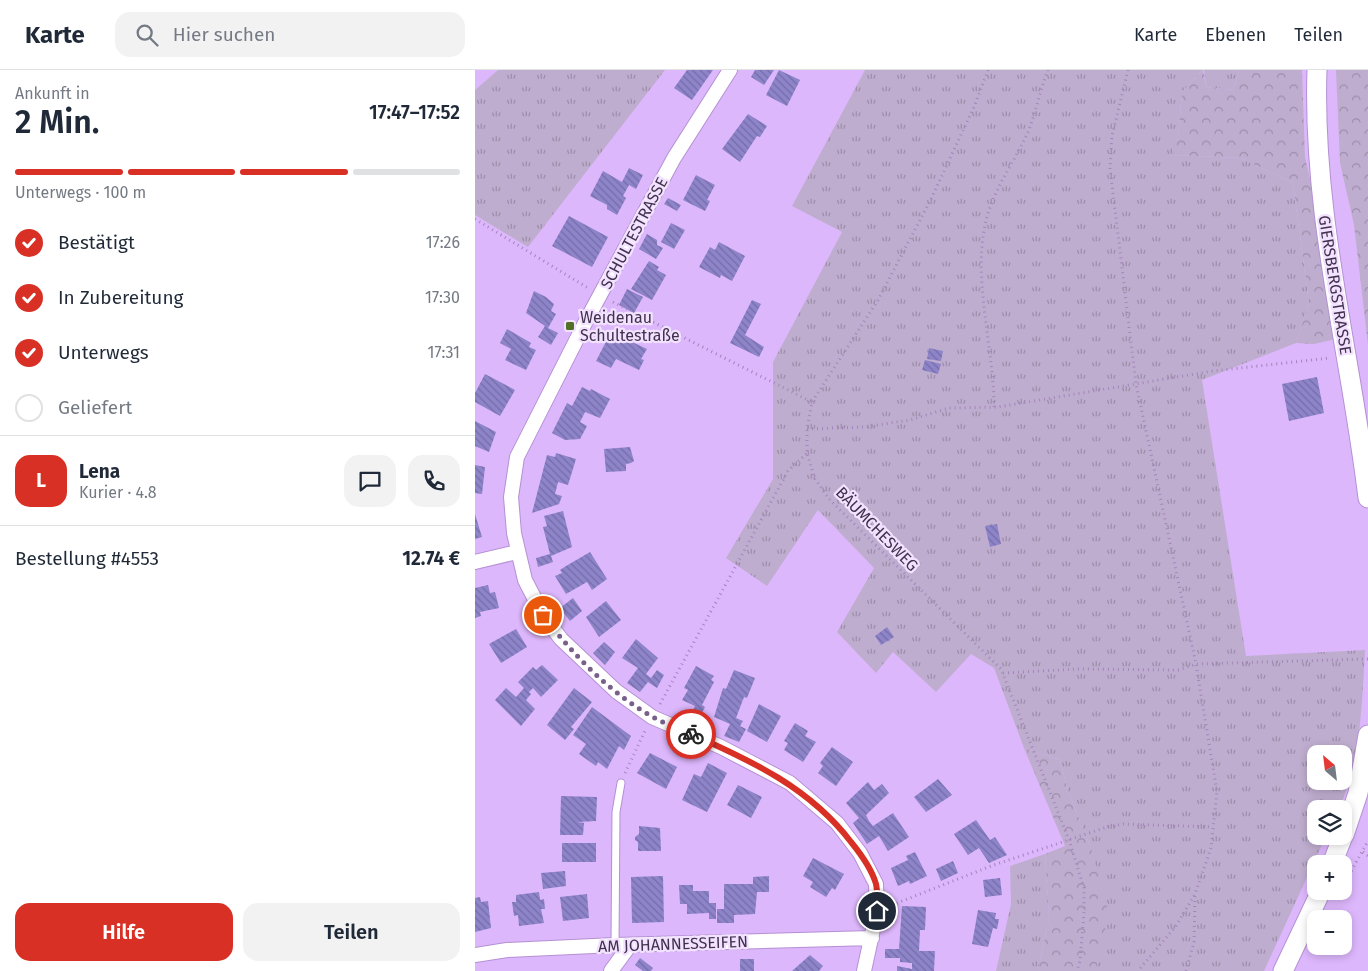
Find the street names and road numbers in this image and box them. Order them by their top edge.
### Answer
street label: SCHULTESTRASSE [597,174,671,292]
street label: GIERSBERGSTRASSE [1315,214,1355,356]
street label: BÄUMCHESWEG [832,483,922,575]
street label: AM JOHANNESSEIFEN [598,932,748,956]

